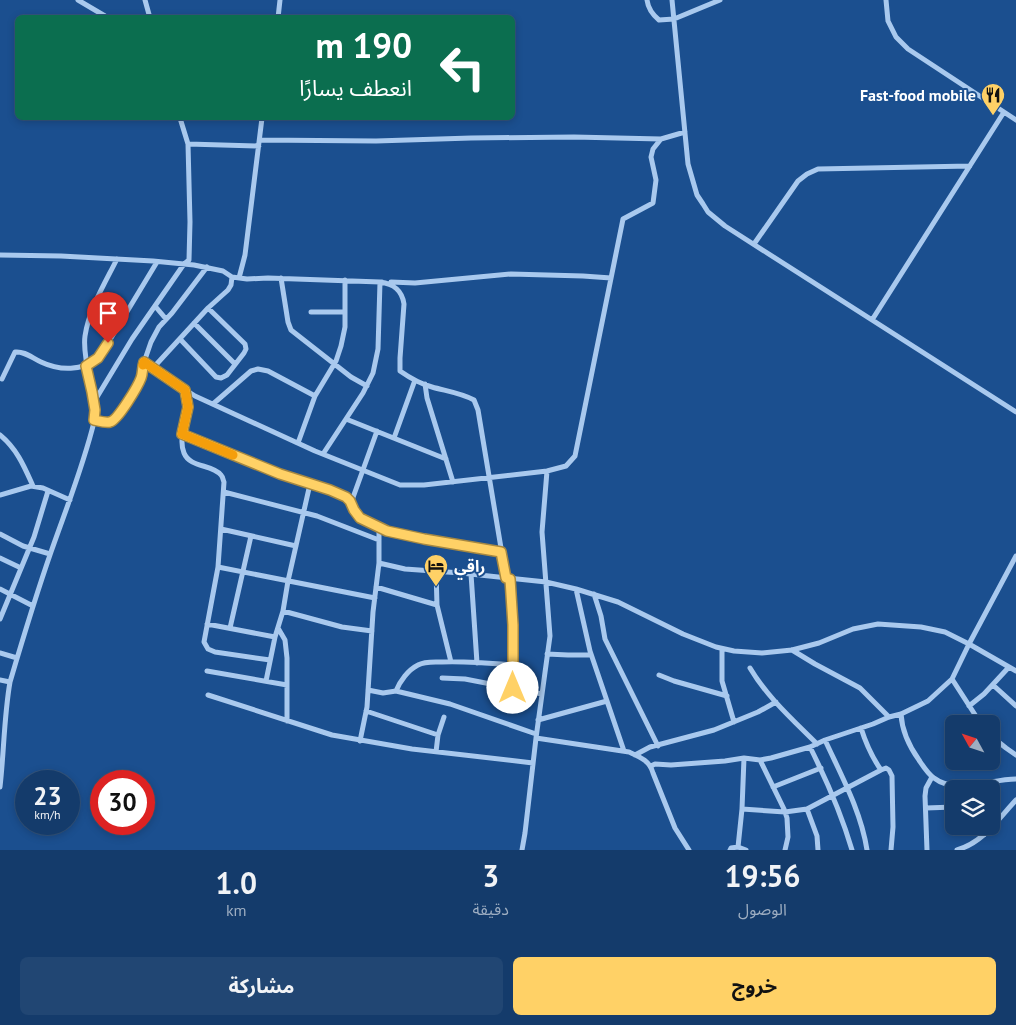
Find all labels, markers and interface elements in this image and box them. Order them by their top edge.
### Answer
text: 190 m [315,22,412,68]
icon: left [430,35,495,100]
text: انعطف يسارًا [299,74,412,102]
restaurant icon: Fast-food mobile [980,82,1006,116]
place label: Fast-food mobile [860,85,976,105]
pin [87,292,129,343]
icon: arrive [94,299,122,327]
hotel icon: راقي [423,553,449,587]
place label: راقي [454,556,485,580]
position arrow [486,661,538,713]
north arrow [945,715,1000,770]
map controls [945,715,1000,835]
speed limit sign: 30 [90,770,155,835]
text: 23 [33,780,62,812]
button: layers [945,780,1000,835]
text: km/h [34,807,61,822]
text: 3 [482,856,499,895]
text: 19:56 [724,856,801,895]
text: 1.0 [216,863,257,902]
text: دقيقة [472,899,509,919]
text: الوصول [738,899,787,919]
text: km [226,900,247,920]
button: مشاركة [20,957,503,1015]
button: خروج [513,957,996,1015]

